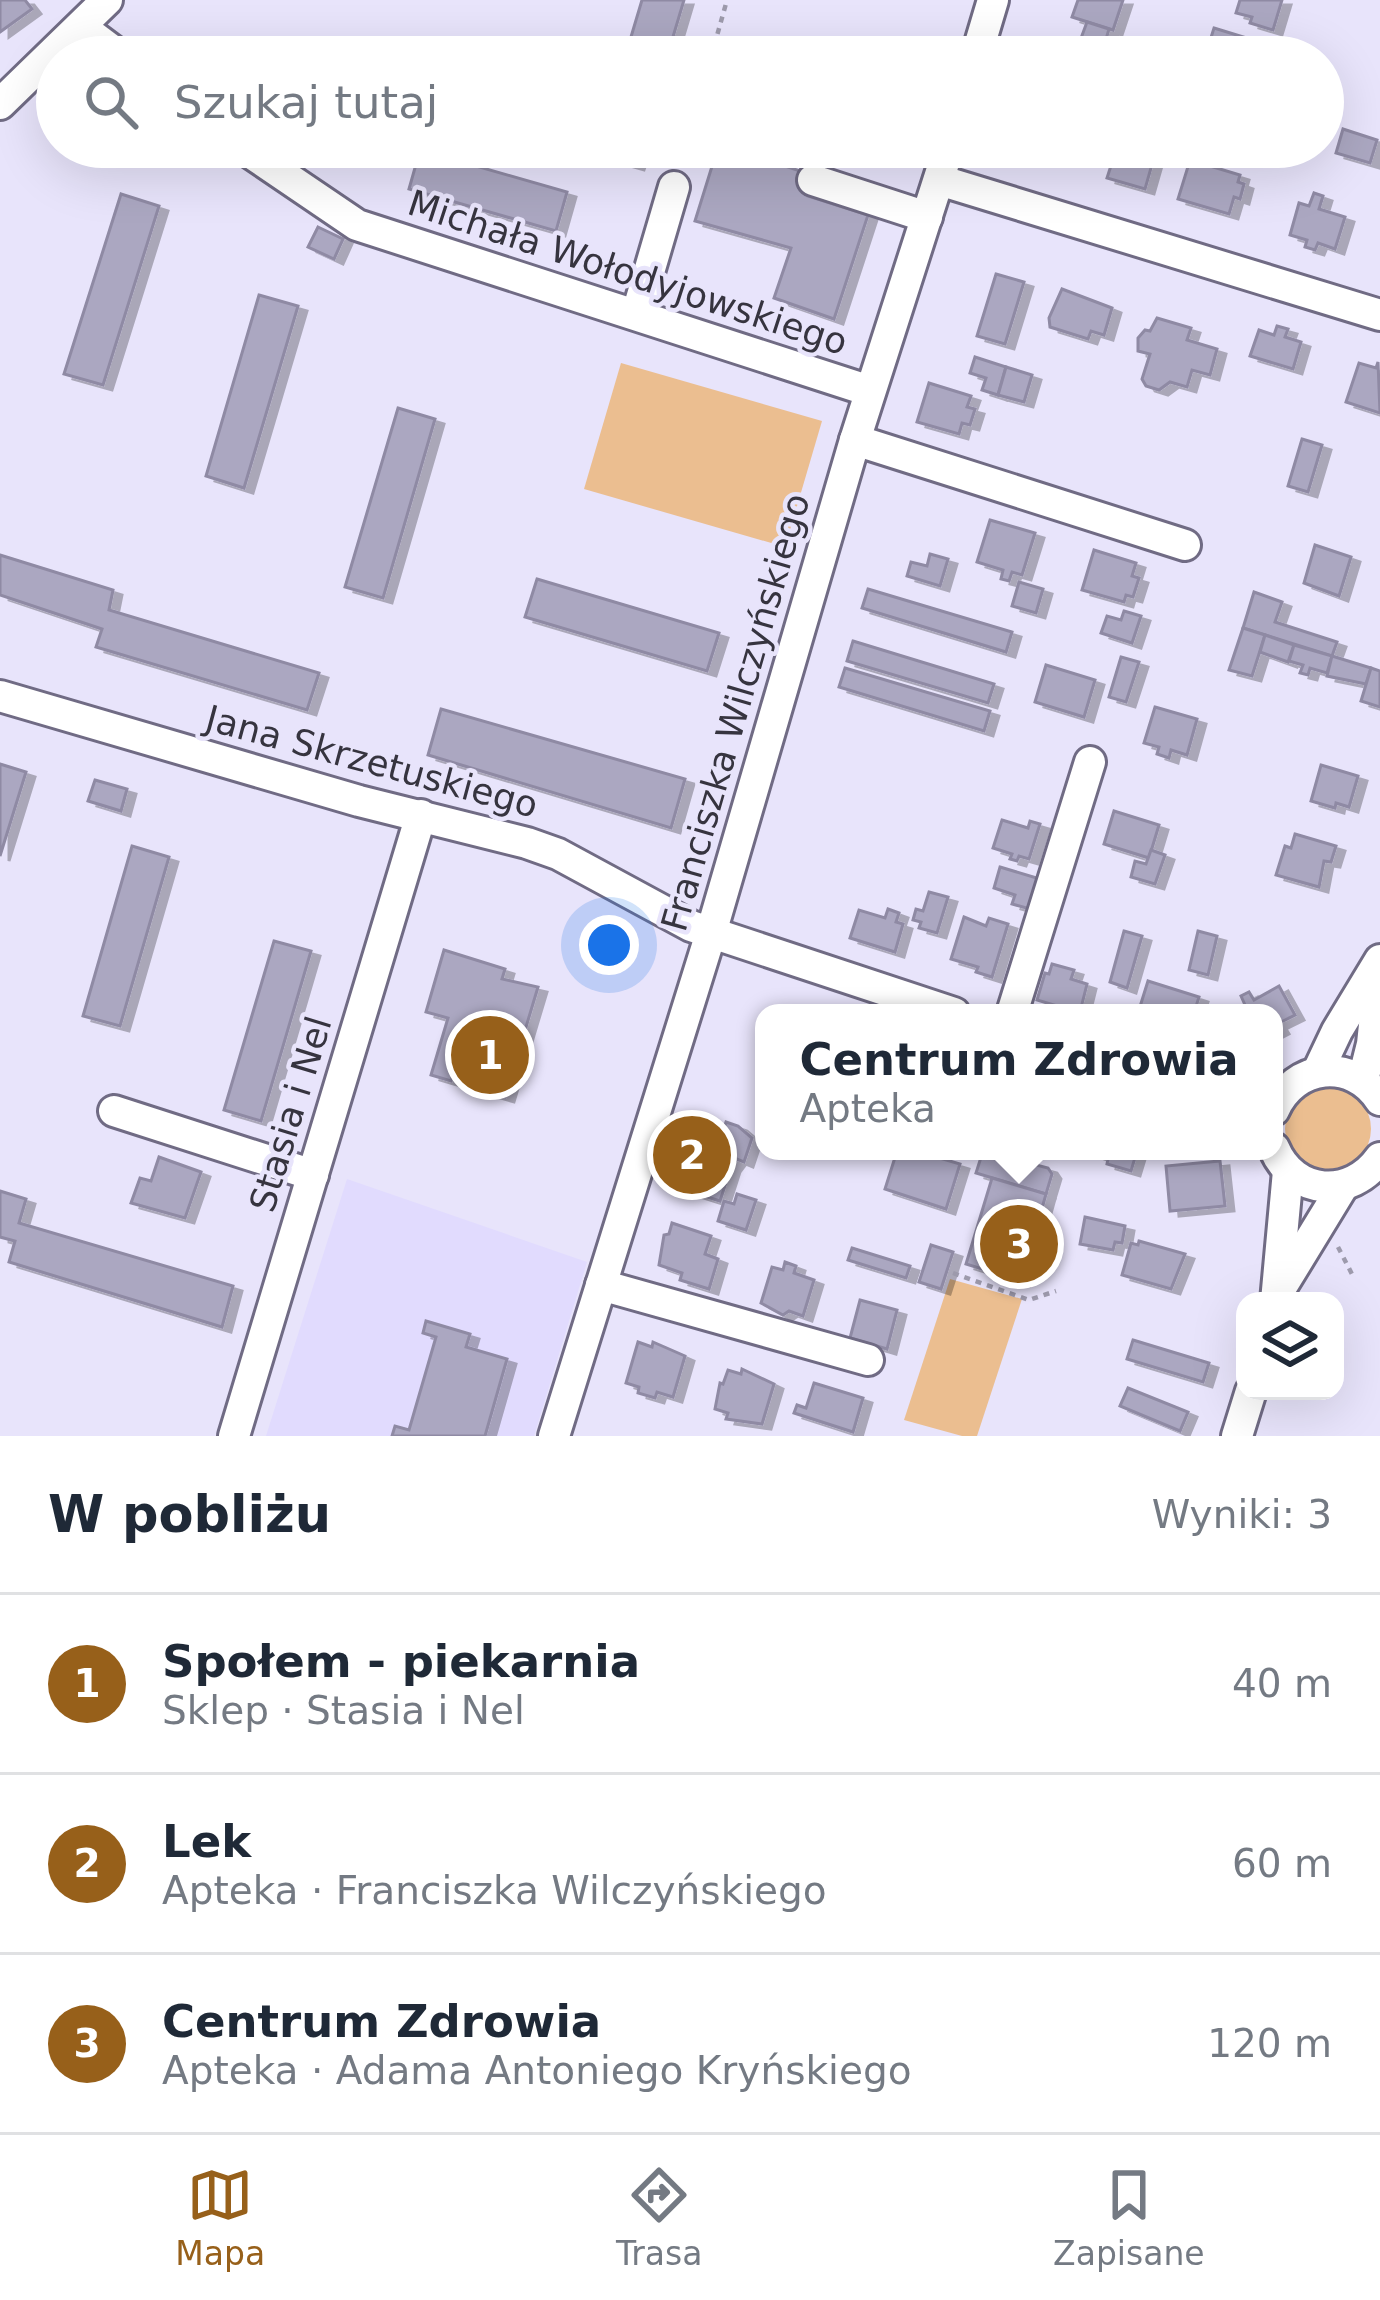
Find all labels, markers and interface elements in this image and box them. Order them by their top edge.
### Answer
search box [36,36,1344,168]
icon: search [78,69,144,135]
text: Szukaj tutaj [174,76,438,129]
street label: Michała Wołodyjowskiego [403,182,853,363]
street label: Franciszka Wilczyńskiego [653,489,818,936]
street label: Jana Skrzetuskiego [199,697,542,826]
your location [579,915,639,975]
popup [755,1004,1283,1160]
pin: 1 [451,1010,529,1100]
street label: Stasia i Nel [241,1012,340,1217]
text: Centrum Zdrowia [799,1033,1239,1086]
text: Apteka [799,1086,936,1131]
pin: 2 [653,1110,731,1200]
pin: 3 [980,1199,1058,1289]
map controls [1236,1292,1344,1400]
button: layers [1236,1292,1344,1400]
text: W pobliżu [48,1485,331,1544]
text: Wyniki: 3 [1152,1492,1332,1537]
text: Społem - piekarnia [162,1635,640,1688]
text: 1 [73,1661,101,1706]
text: 40 m [1232,1661,1332,1706]
text: Sklep · Stasia i Nel [162,1688,525,1733]
text: Lek [162,1815,251,1868]
text: 2 [73,1841,101,1886]
text: 60 m [1232,1841,1332,1886]
text: Apteka · Franciszka Wilczyńskiego [162,1868,827,1913]
text: Centrum Zdrowia [162,1995,601,2048]
text: 3 [73,2021,101,2066]
text: 120 m [1207,2021,1332,2066]
text: Apteka · Adama Antoniego Kryńskiego [162,2048,912,2093]
tab: Mapa [175,2162,265,2273]
tab: Trasa [616,2162,702,2273]
tab: Zapisane [1053,2162,1205,2273]

